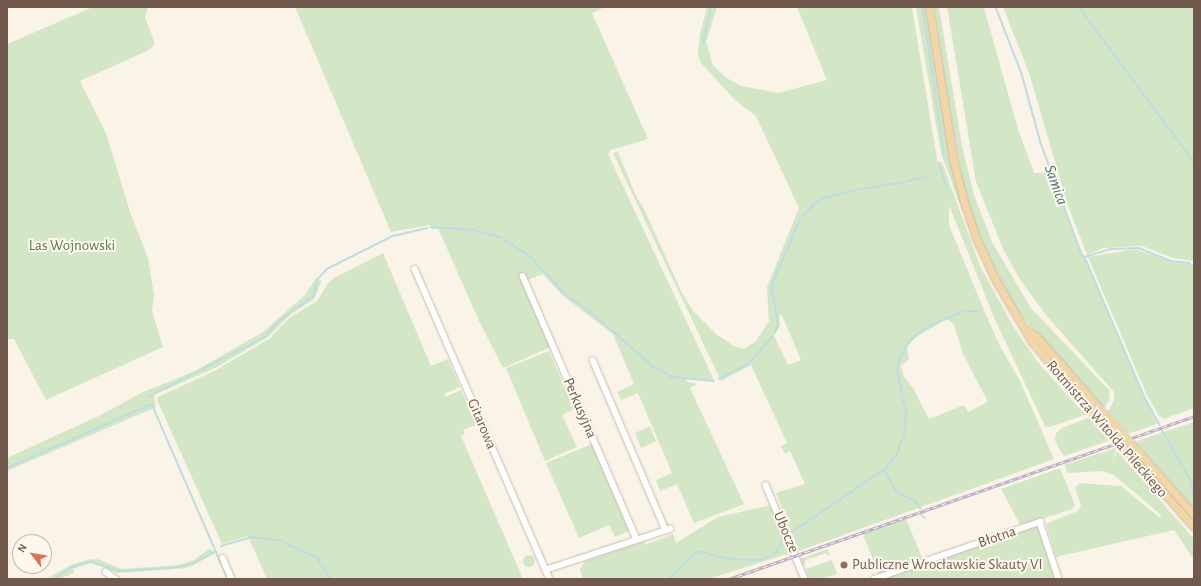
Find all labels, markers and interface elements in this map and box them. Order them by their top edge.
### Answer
water label: Samica [1040,162,1072,208]
park label: Las Wojnowski [29,237,115,255]
street label: Rotmistrza Witolda Pileckiego [1043,357,1171,501]
street label: Perkusyjna [559,375,601,441]
street label: Gitarowa [463,396,501,452]
street label: Ubocze [769,509,803,555]
street label: Błotna [976,522,1018,552]
north arrow [12,534,52,574]
text: N [15,542,29,554]
place label: Publiczne Wrocławskie Skauty VI [852,556,1042,574]
marker: Publiczne Wrocławskie Skauty VI [839,560,849,570]

